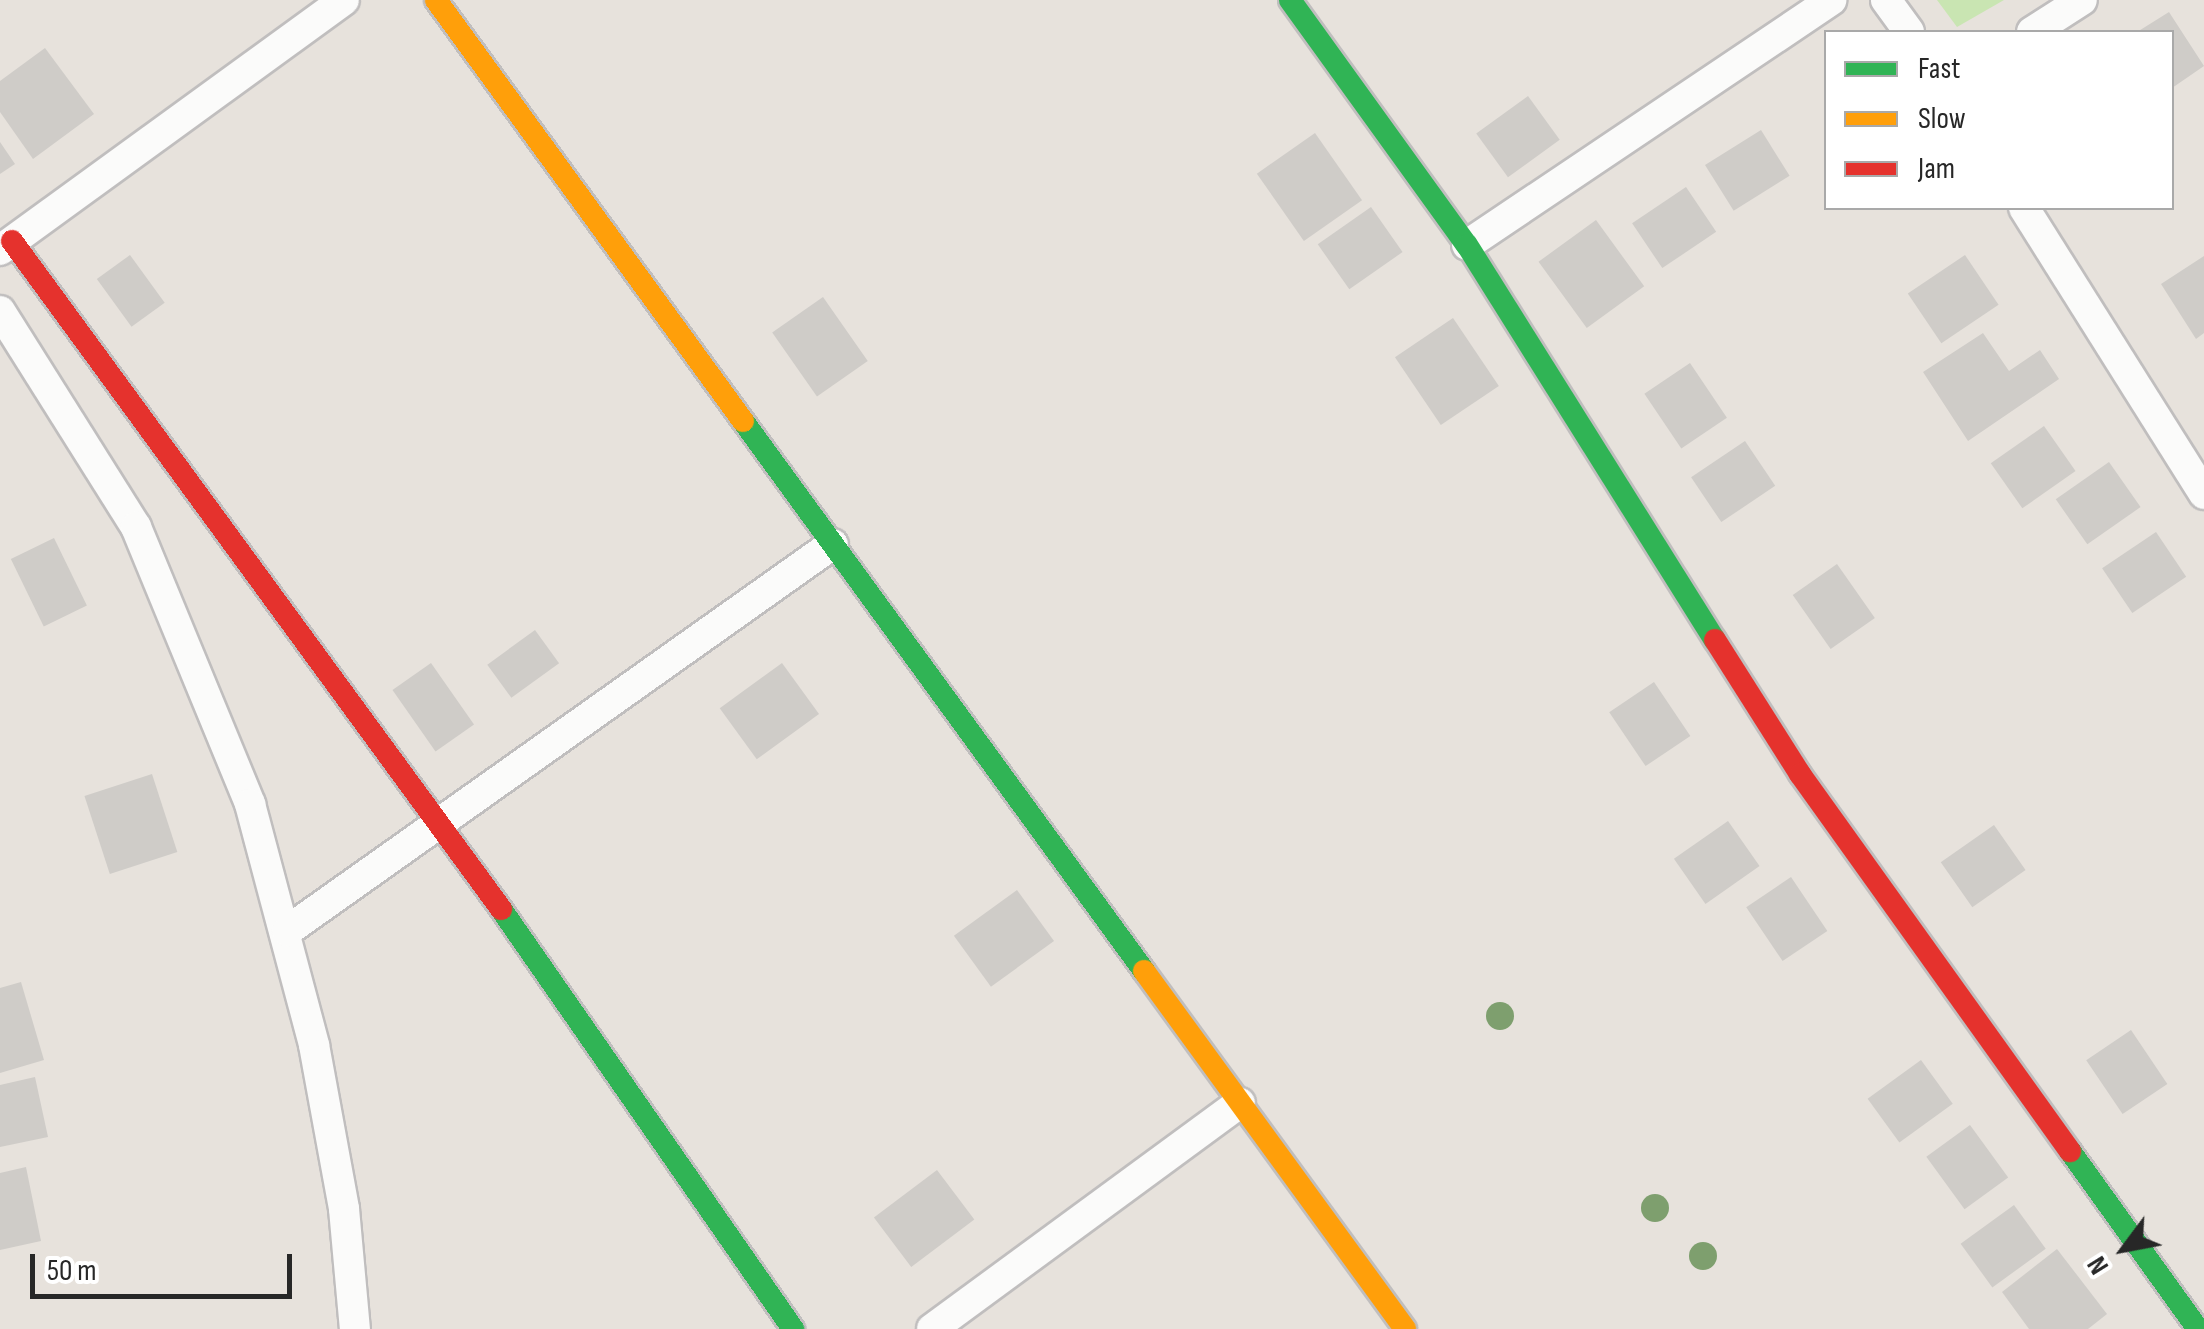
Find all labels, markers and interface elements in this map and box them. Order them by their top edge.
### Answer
legend [1824,30,2174,210]
text: Fast [1918,51,1960,87]
text: Slow [1918,101,1966,137]
text: Jam [1918,151,1955,187]
north arrow [2074,1199,2174,1299]
scale bar [35,1234,298,1296]
text: N [2080,1250,2116,1280]
text: 50 m [47,1253,96,1289]

